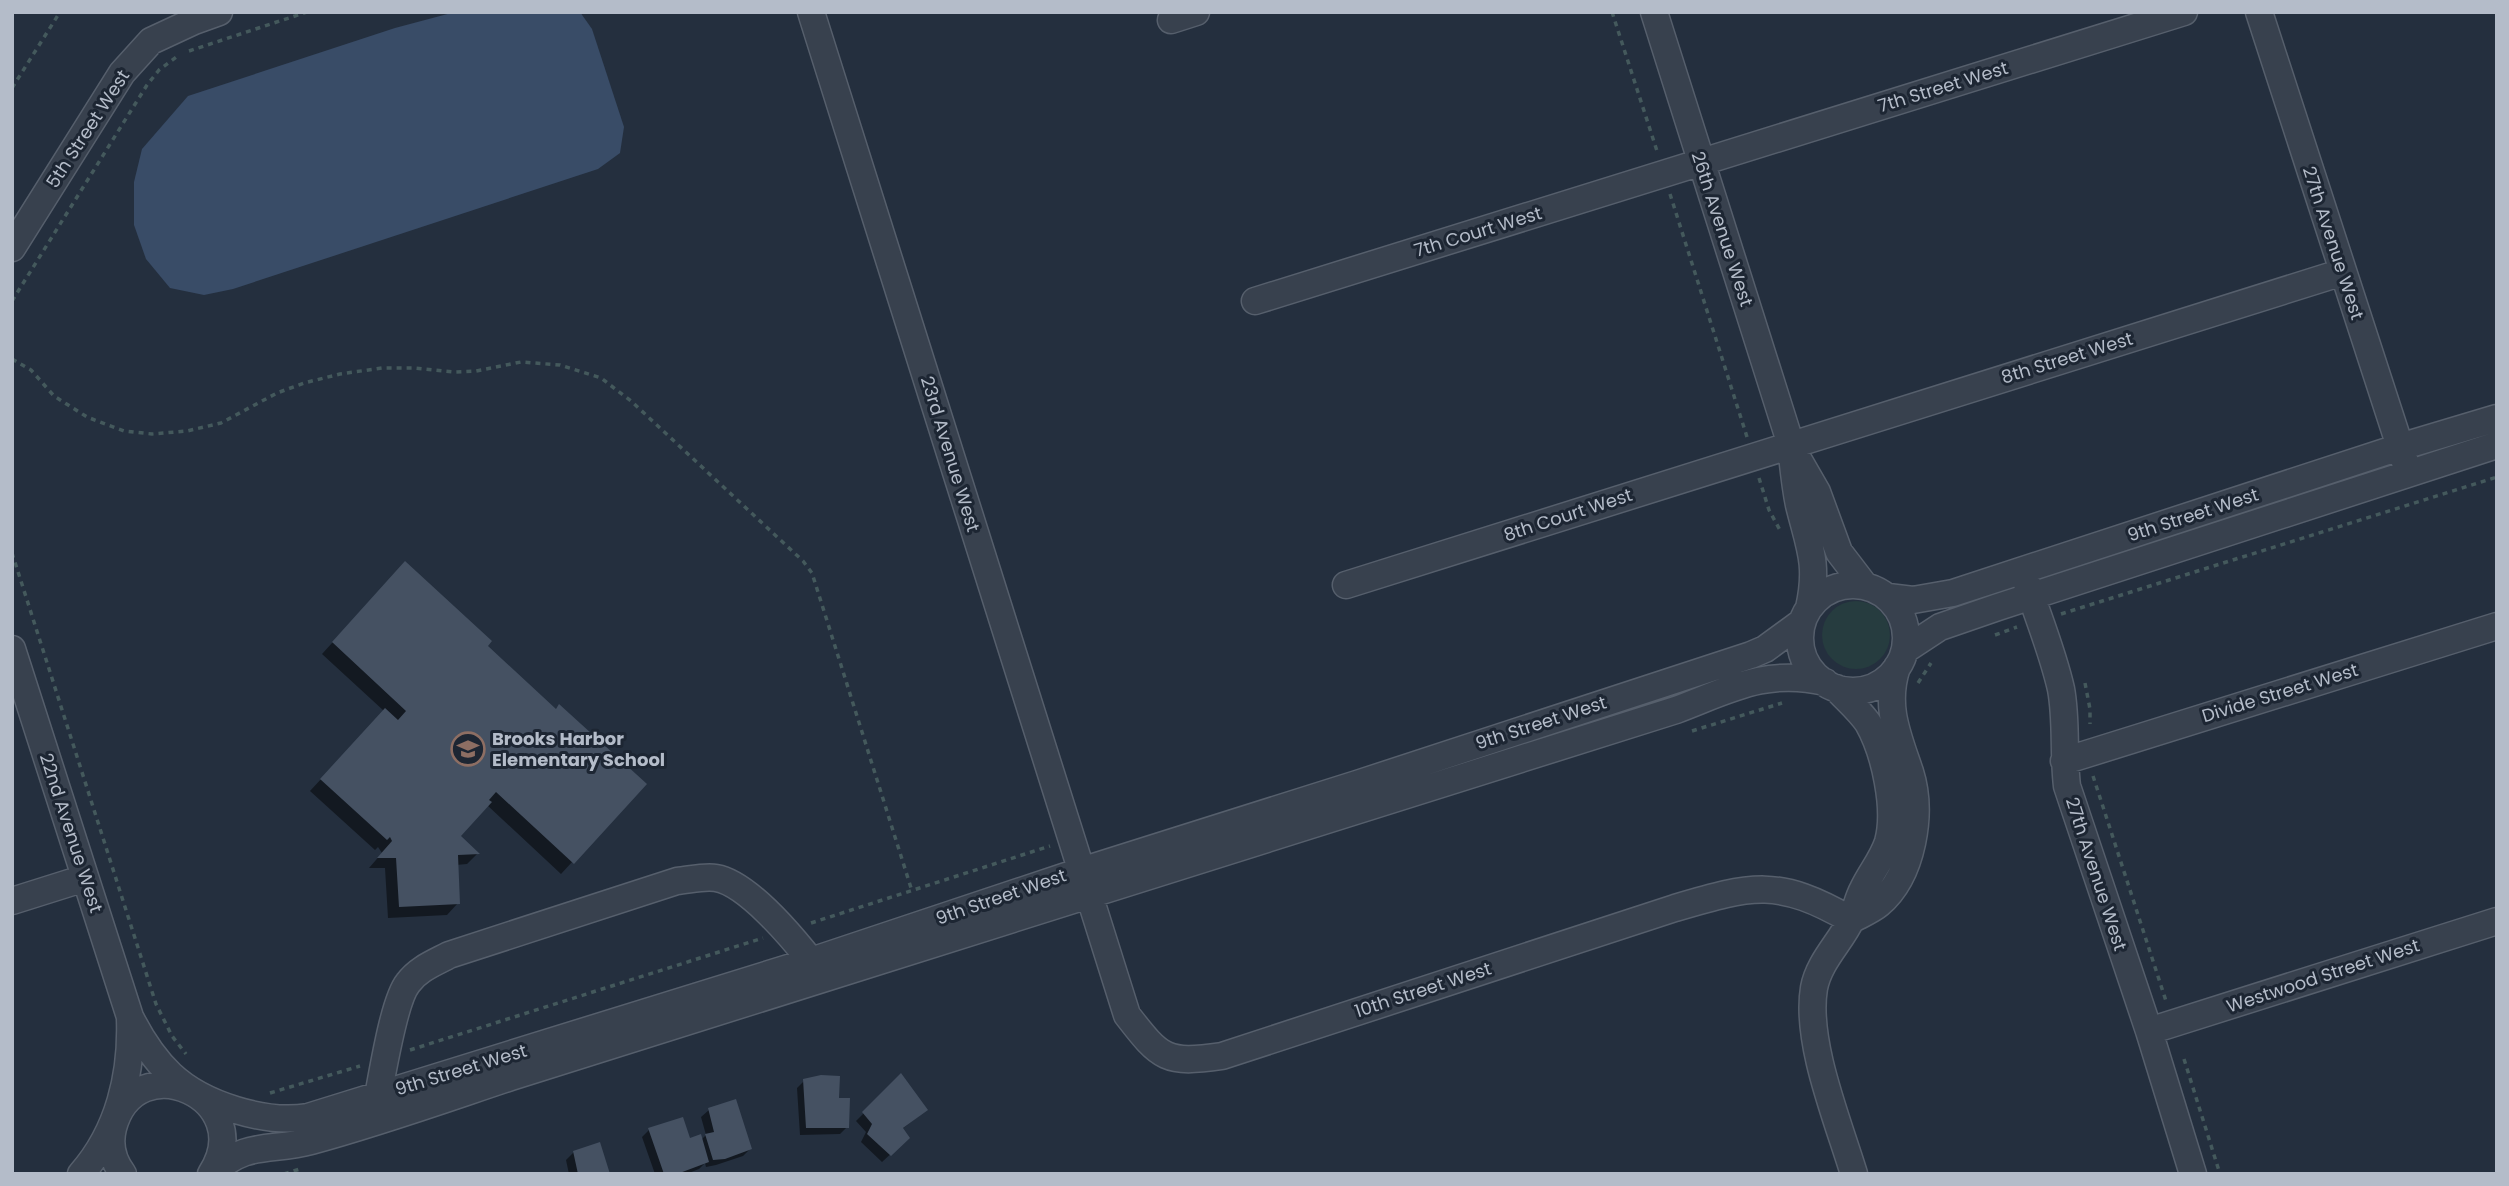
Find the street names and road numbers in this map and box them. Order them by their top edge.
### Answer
street label: 7th Street West [1875,55,2011,118]
street label: 5th Street West [40,65,135,193]
street label: 26th Avenue West [1686,148,1759,310]
street label: 27th Avenue West [2297,163,2370,323]
street label: 7th Court West [1411,200,1545,263]
street label: 8th Street West [1998,326,2136,389]
street label: 23rd Avenue West [915,373,986,535]
street label: 8th Court West [1500,482,1635,547]
street label: 9th Street West [2124,482,2262,547]
street label: Divide Street West [2199,657,2361,728]
street label: 9th Street West [1472,690,1610,755]
street label: 22nd Avenue West [34,750,109,916]
street label: 27th Avenue West [2060,794,2133,954]
street label: 9th Street West [932,863,1069,931]
street label: Westwood Street West [2223,932,2423,1019]
street label: 10th Street West [1351,956,1494,1023]
street label: 9th Street West [392,1038,530,1101]

